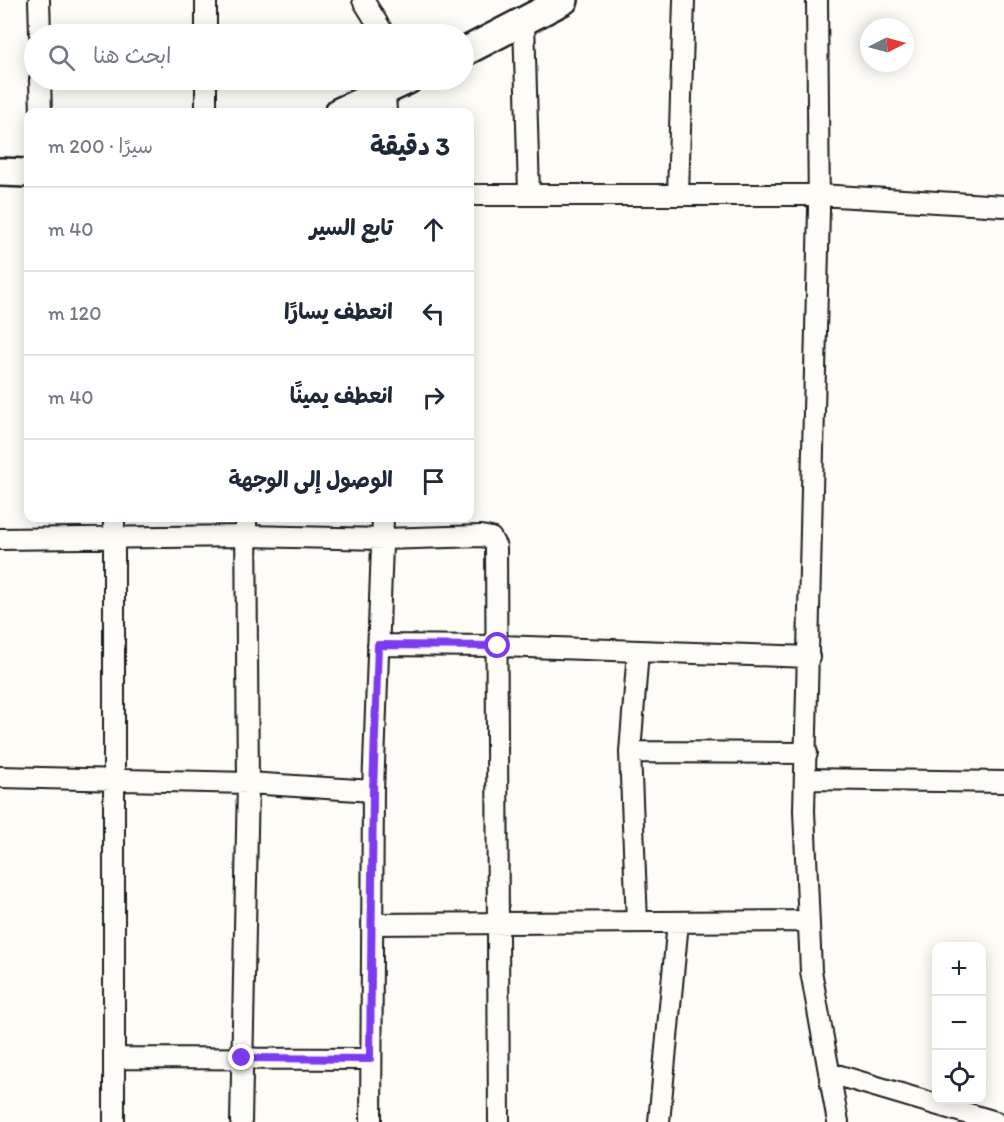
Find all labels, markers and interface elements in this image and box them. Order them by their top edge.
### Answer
north arrow [860,18,914,72]
search box [24,24,474,90]
icon: search [45,41,78,74]
text: ابحث هنا [93,42,172,69]
text: 3 دقيقة [370,130,450,162]
text: سيرًا · 200 m [48,134,153,158]
icon: ahead [417,213,450,246]
text: تابع السير [310,214,393,241]
text: 40 m [48,217,94,241]
icon: left [417,297,450,330]
text: انعطف يسارًا [284,298,393,325]
text: 120 m [48,301,101,325]
icon: right [417,381,450,414]
text: انعطف يمينًا [290,382,393,409]
text: 40 m [48,385,94,409]
icon: arrive [417,465,450,498]
text: الوصول إلى الوجهة [228,466,393,493]
route start [484,632,510,658]
map controls [932,942,986,1104]
button: + [932,942,986,996]
button: − [932,996,986,1050]
route end [228,1044,254,1070]
button: locate [932,1050,986,1104]

